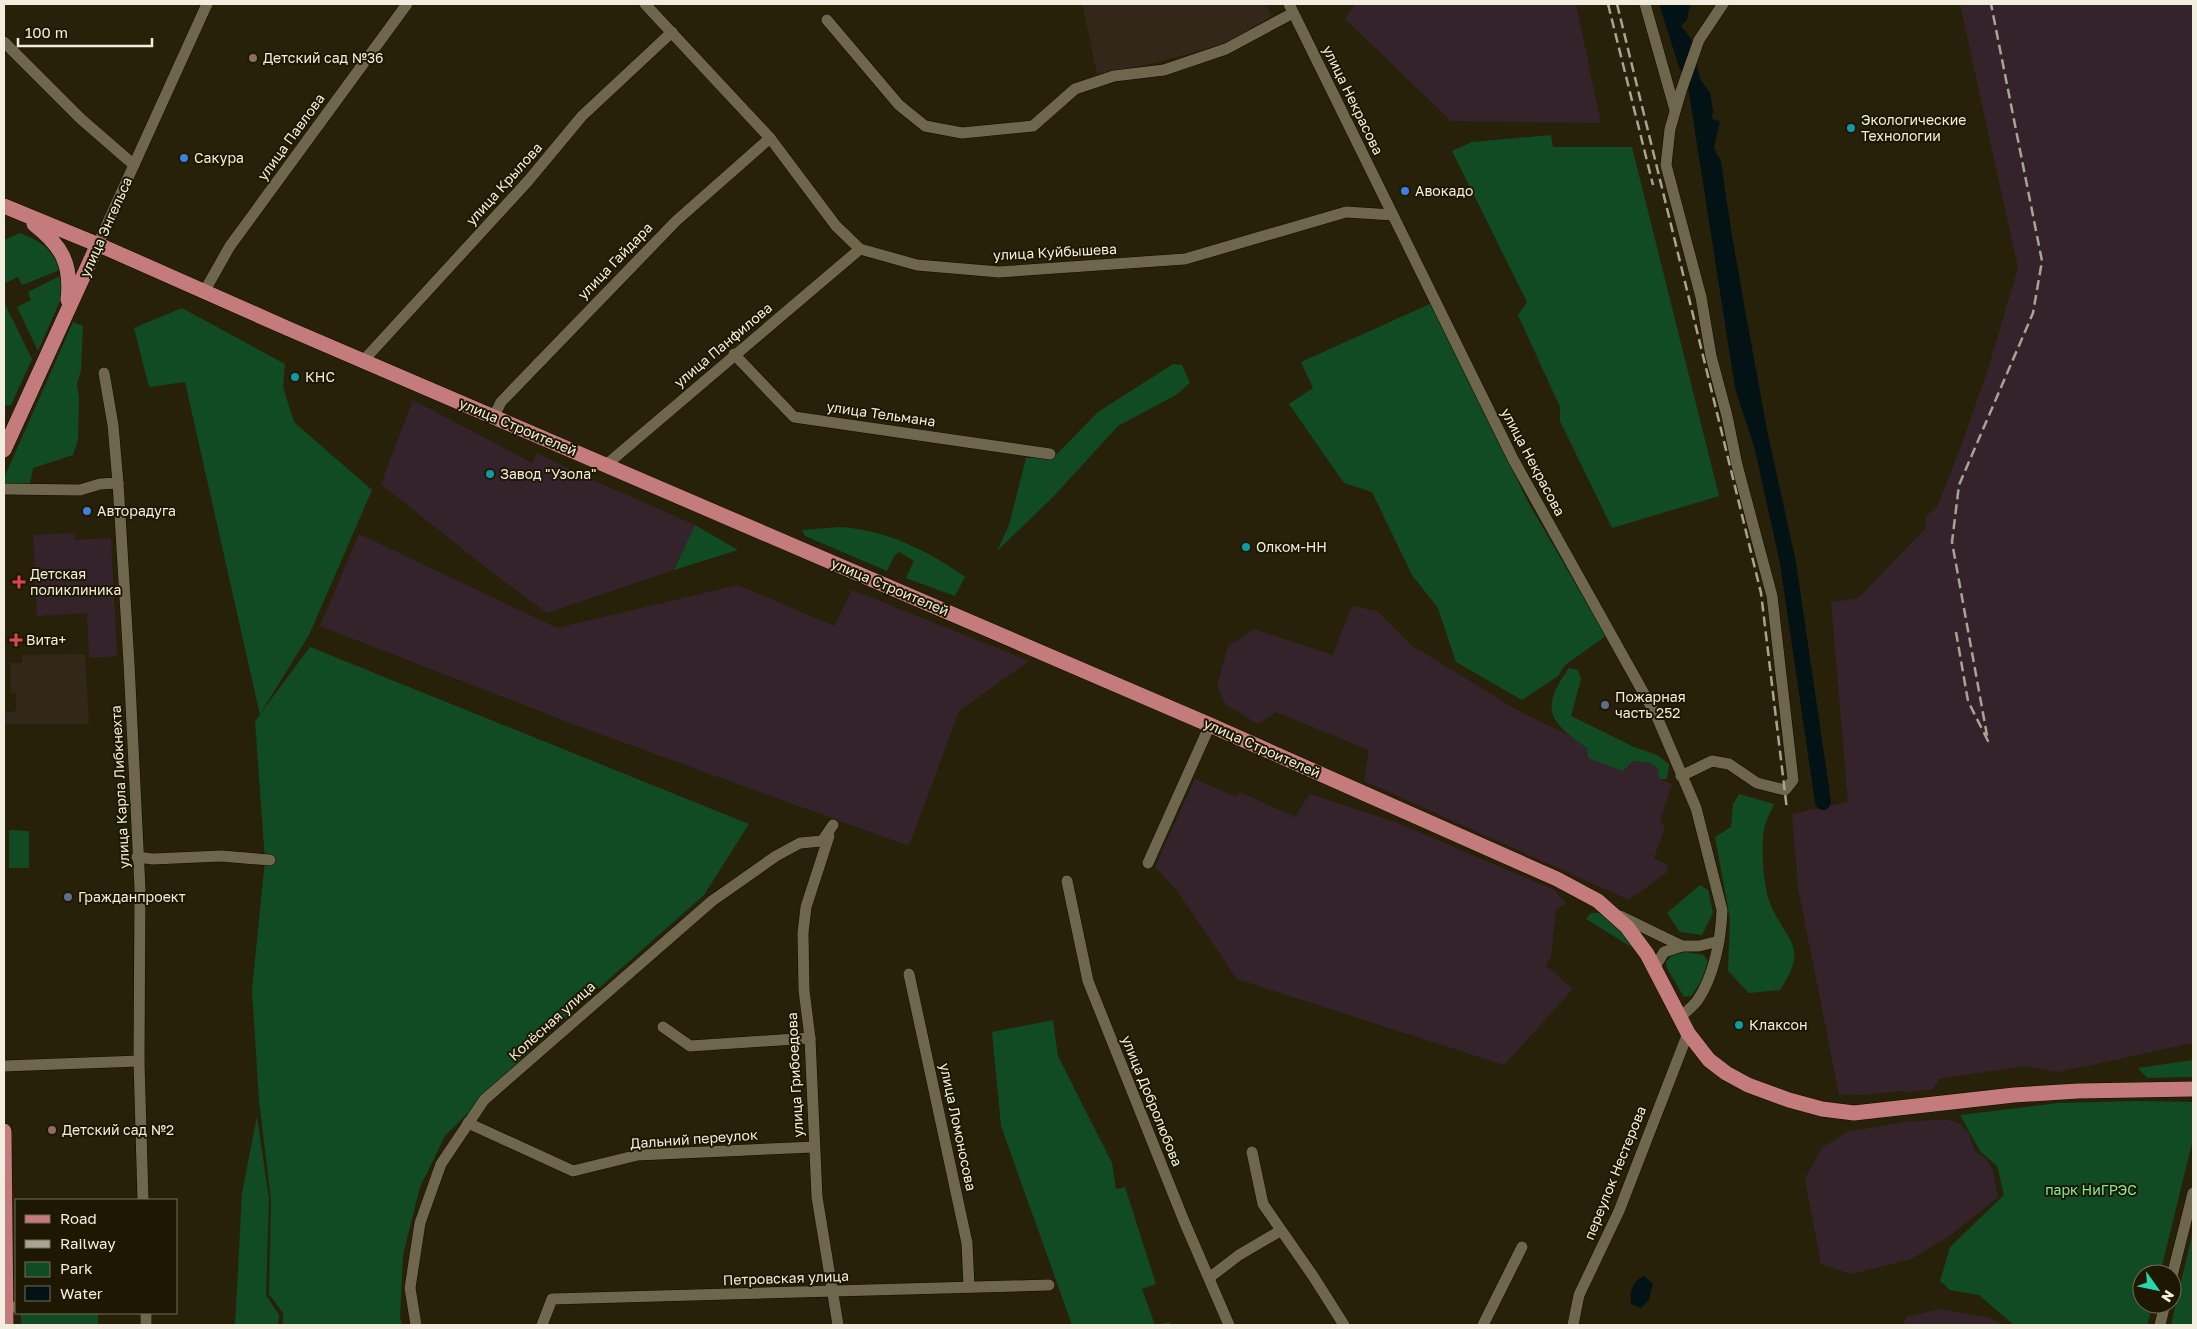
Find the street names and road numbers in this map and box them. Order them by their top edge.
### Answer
street label: улица Некрасова [1320,42,1387,157]
street label: улица Павлова [253,90,328,183]
street label: улица Крылова [462,139,545,229]
street label: улица Энгельса [76,174,135,280]
street label: улица Гайдара [574,219,656,303]
street label: улица Куйбышева [993,240,1117,263]
street label: улица Панфилова [670,299,775,391]
street label: улица Строителей [457,394,580,459]
street label: улица Тельмана [825,397,937,430]
street label: улица Некрасова [1498,405,1569,519]
street label: улица Строителей [829,554,952,619]
street label: улица Карла Либкнехта [107,705,132,869]
street label: улица Строителей [1201,714,1323,781]
street label: Колёсная улица [505,977,598,1064]
street label: улица Грибоедова [783,1012,806,1138]
street label: улица Добролюбова [1118,1033,1187,1169]
street label: улица Ломоносова [937,1061,980,1192]
street label: переулок Нестерова [1580,1103,1649,1242]
street label: Дальний переулок [630,1126,758,1151]
street label: Петровская улица [723,1267,849,1288]

